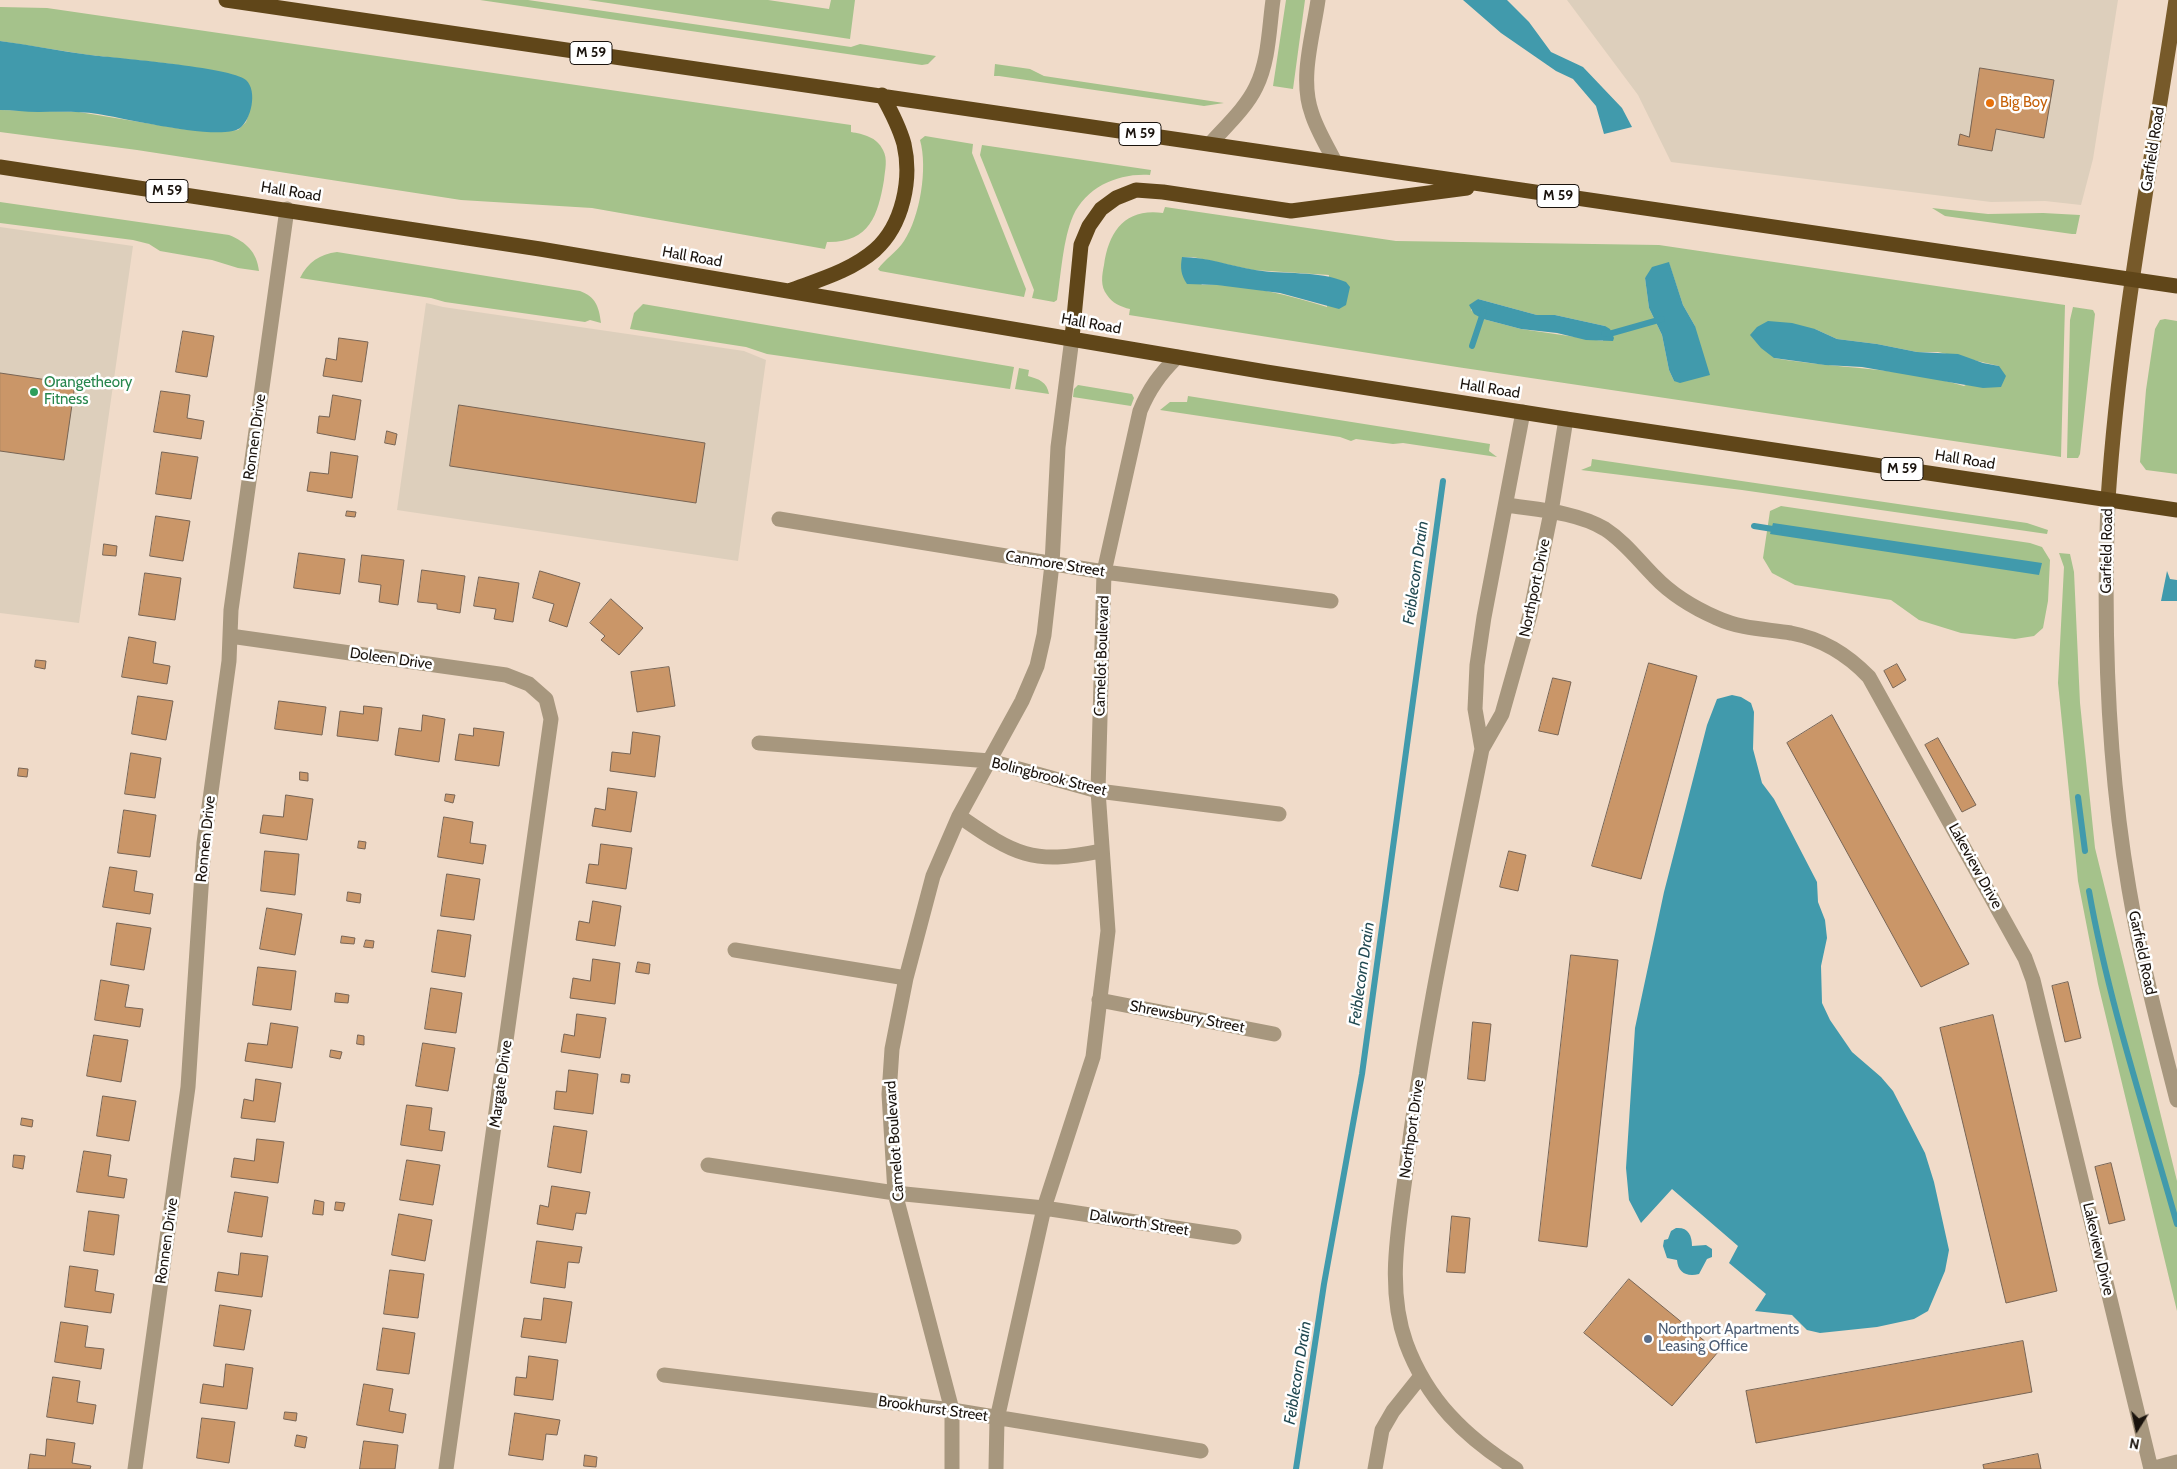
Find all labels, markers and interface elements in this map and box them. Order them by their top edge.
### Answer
road number: M 59 [570,42,612,64]
place label: Big Boy [2000,94,2048,112]
marker: Big Boy [1984,97,1996,109]
street label: Garfield Road [2137,105,2169,193]
road number: M 59 [1119,122,1161,146]
street label: Hall Road [260,178,322,206]
road number: M 59 [146,180,188,202]
road number: M 59 [1537,185,1579,208]
street label: Hall Road [661,243,723,271]
street label: Hall Road [1060,310,1122,338]
place label: Orangetheory Fitness [44,374,132,409]
street label: Hall Road [1459,375,1521,403]
marker: Orangetheory Fitness [28,386,40,398]
street label: Ronnen Drive [240,393,270,481]
street label: Hall Road [1934,446,1996,474]
road number: M 59 [1881,458,1923,480]
street label: Garfield Road [2097,508,2117,594]
water label: Feiblecorn Drain [1399,520,1433,626]
street label: Northport Drive [1516,537,1554,639]
street label: Canmore Street [1004,547,1106,581]
street label: Camelot Boulevard [1091,595,1113,717]
street label: Doleen Drive [349,644,433,674]
street label: Bolingbrook Street [990,754,1108,800]
street label: Ronnen Drive [193,795,219,883]
street label: Lakeview Drive [1944,820,2006,912]
street label: Garfield Road [2124,909,2160,997]
water label: Feiblecorn Drain [1345,921,1379,1027]
street label: Shrewsbury Street [1128,997,1246,1037]
street label: Margate Drive [486,1039,516,1129]
street label: Northport Drive [1396,1078,1428,1180]
street label: Camelot Boulevard [882,1080,908,1202]
street label: Ronnen Drive [152,1197,182,1285]
street label: Lakeview Drive [2079,1201,2117,1297]
street label: Dalworth Street [1088,1206,1190,1240]
water label: Feiblecorn Drain [1280,1320,1316,1426]
place label: Northport Apartments Leasing Office [1658,1321,1799,1356]
marker: Northport Apartments Leasing Office [1642,1333,1654,1345]
street label: Brookhurst Street [877,1392,989,1426]
north arrow [2112,1404,2162,1454]
text: N [2128,1434,2141,1453]

